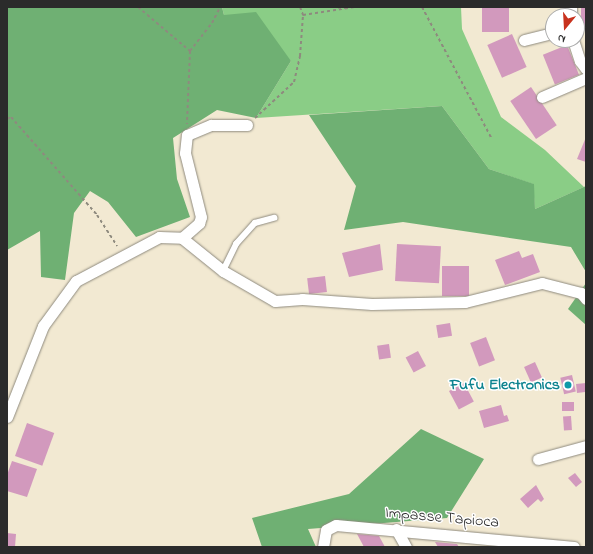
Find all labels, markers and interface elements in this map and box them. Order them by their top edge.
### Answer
north arrow [545,8,585,48]
text: N [556,30,568,47]
place label: Fufu Electronics [450,375,560,395]
marker: Fufu Electronics [563,380,573,390]
street label: Impasse Tapioca [384,503,500,533]

